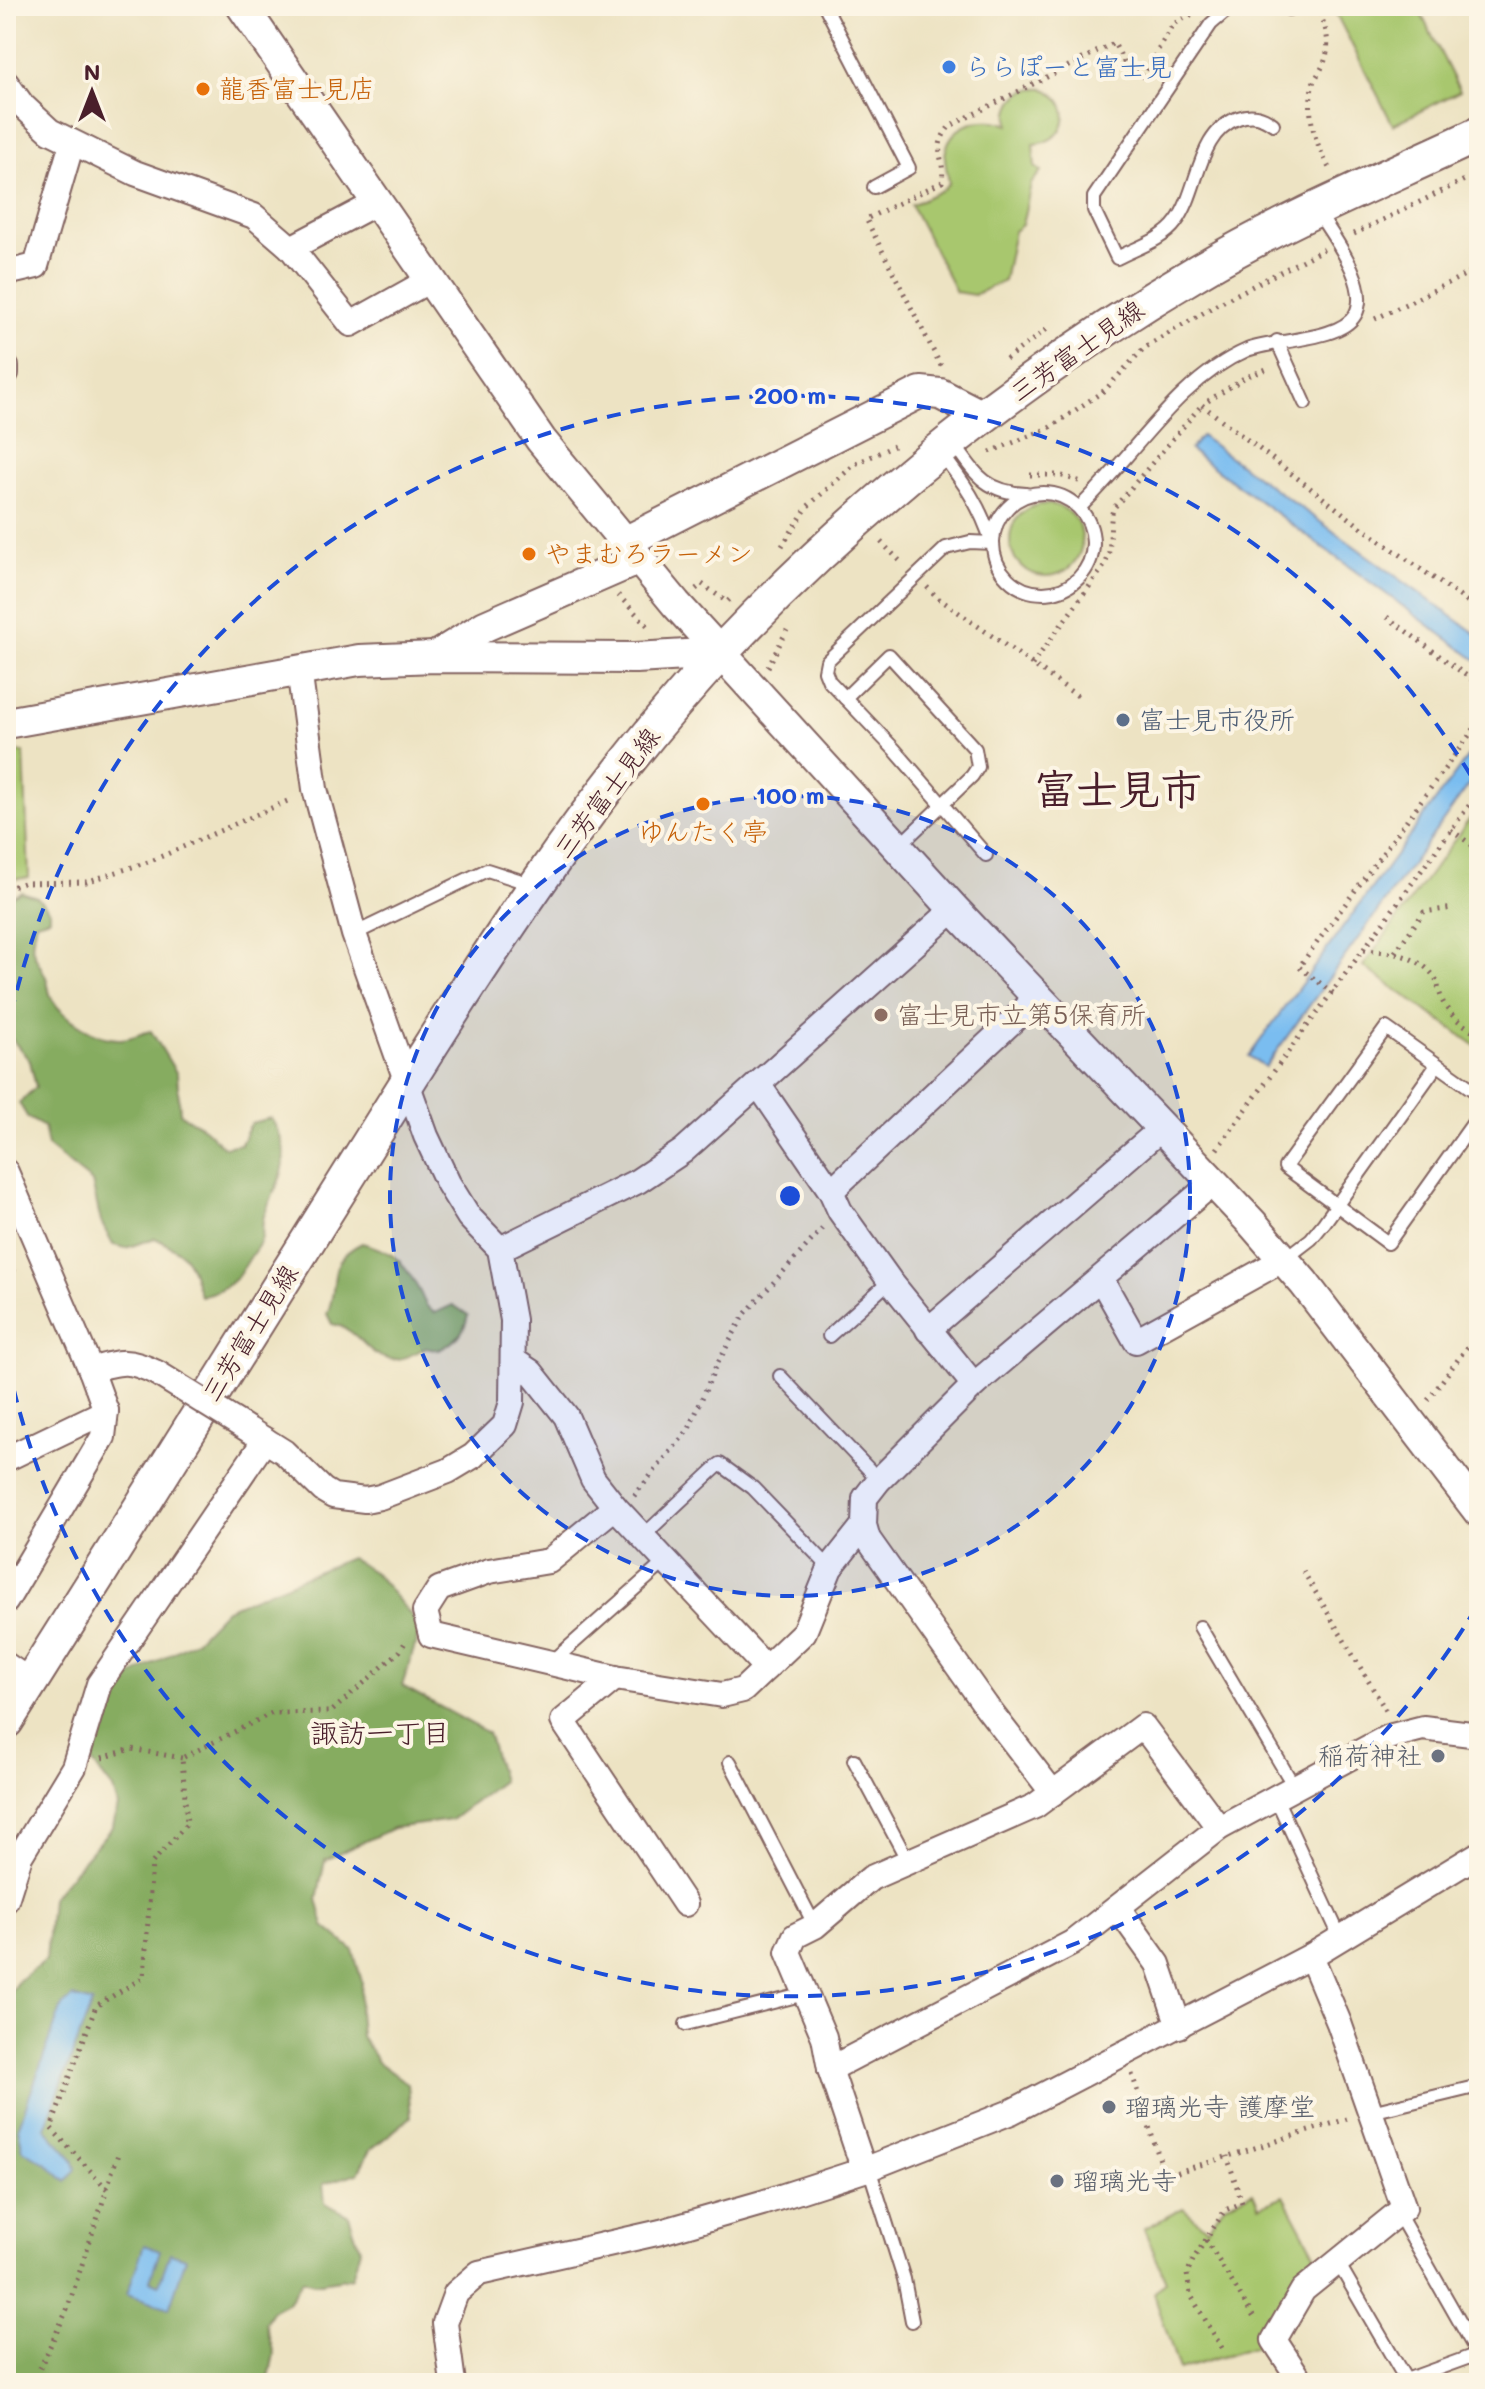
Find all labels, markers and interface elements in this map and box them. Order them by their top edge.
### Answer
place label: ららぽーと富士見 [965,49,1172,83]
north arrow [52,52,132,132]
text: N [84,57,100,86]
marker: ららぽーと富士見 [940,58,958,76]
place label: 龍香富士見店 [219,71,375,105]
marker: 龍香富士見店 [194,80,212,98]
street label: 三芳富士見線 [1003,292,1150,409]
text: 200 m [754,379,826,410]
place label: やまむろラーメン [545,536,753,570]
marker: やまむろラーメン [520,545,538,563]
place label: 富士見市役所 [1139,702,1295,736]
marker: 富士見市役所 [1114,711,1132,729]
street label: 三芳富士見線 [546,720,667,865]
district label: 富士見市 [1034,760,1202,815]
text: 100 m [755,779,825,810]
marker: ゆんたく亭 [694,795,712,813]
place label: ゆんたく亭 [638,814,768,848]
place label: 富士見市立第5保育所 [897,997,1146,1031]
marker: 富士見市立第5保育所 [872,1006,890,1024]
centre of rings [776,1182,804,1210]
street label: 三芳富士見線 [193,1257,305,1408]
district label: 諏訪一丁目 [310,1714,450,1750]
place label: 稲荷神社 [1318,1738,1422,1772]
marker: 稲荷神社 [1429,1747,1447,1765]
place label: 瑠璃光寺 護摩堂 [1125,2089,1315,2123]
marker: 瑠璃光寺 護摩堂 [1100,2098,1118,2116]
place label: 瑠璃光寺 [1073,2163,1177,2197]
marker: 瑠璃光寺 [1048,2172,1066,2190]

